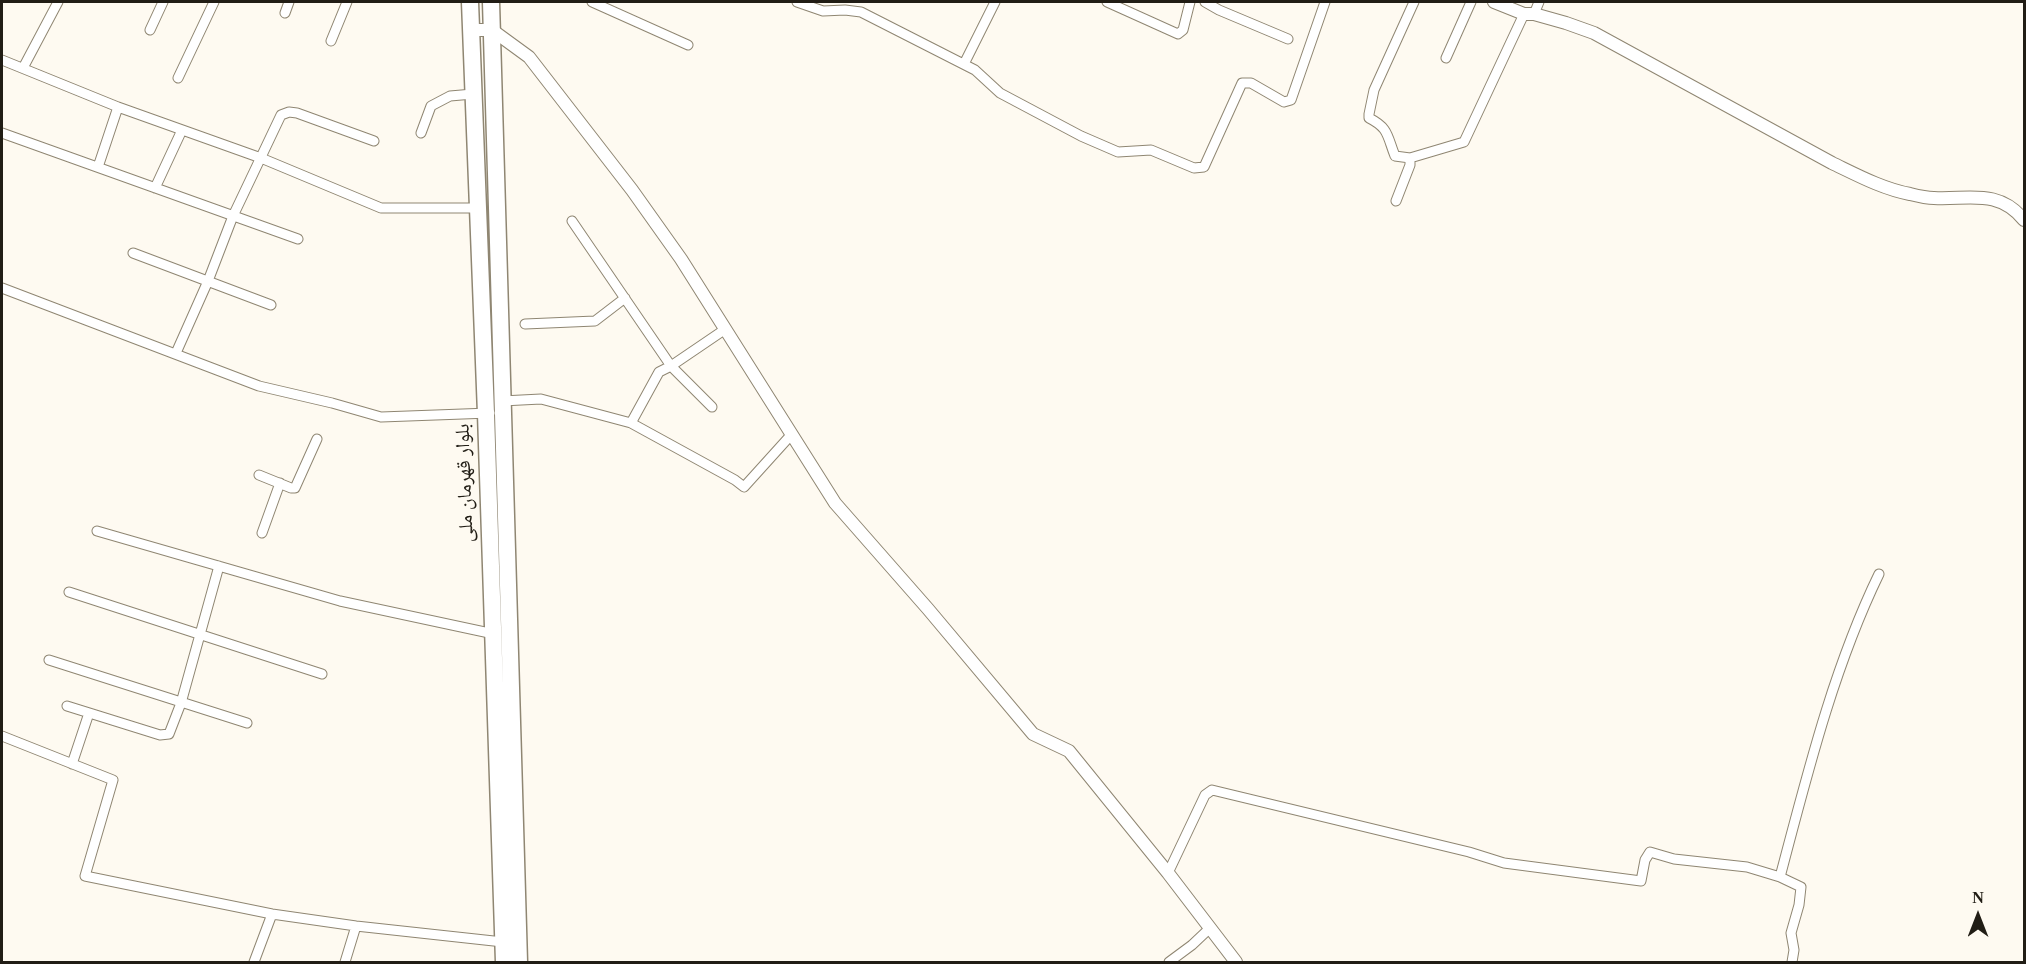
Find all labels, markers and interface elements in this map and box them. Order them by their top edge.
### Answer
street label: بلوار قهرمان ملی [454,423,482,543]
north arrow [1948,886,2008,946]
text: N [1972,889,1984,906]

